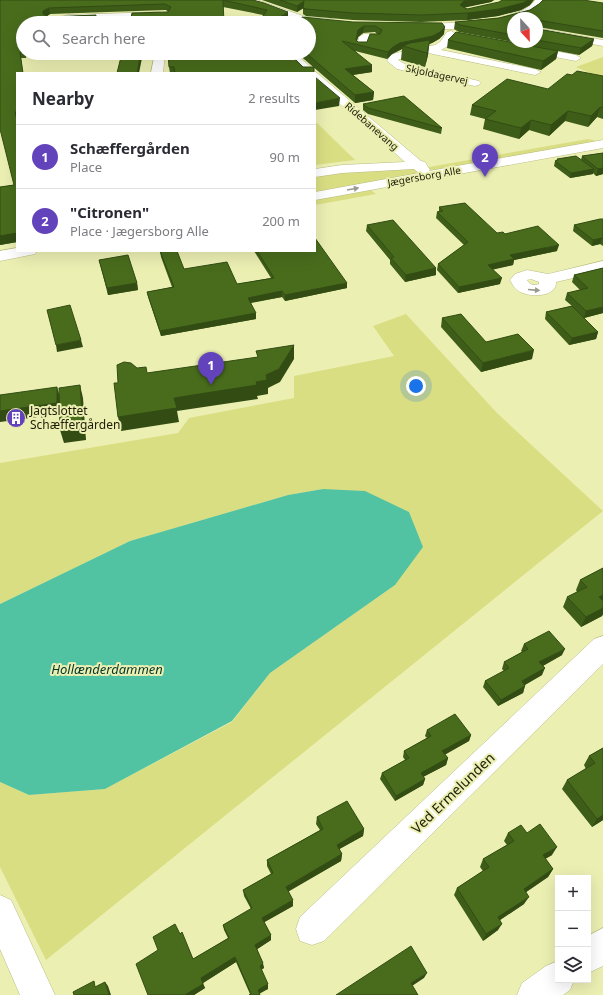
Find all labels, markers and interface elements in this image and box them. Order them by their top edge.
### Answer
north arrow [507,12,543,48]
search box [16,16,316,60]
icon: search [30,27,52,49]
text: Search here [62,28,145,48]
street label: Skjoldagervej [405,61,469,87]
text: Nearby [32,87,94,110]
text: 2 results [248,89,300,107]
street label: Ridebanevang [342,99,402,153]
text: Schæffergården [70,138,190,158]
pin: 2 [472,144,498,177]
text: 1 [41,148,49,166]
text: 90 m [270,148,300,166]
text: Place [70,158,102,176]
street label: Jægersborg Alle [385,163,462,190]
one-way arrow [347,186,359,192]
text: "Citronen" [70,202,149,222]
text: 2 [41,212,49,230]
text: 200 m [262,212,300,230]
text: Place · Jægersborg Alle [70,222,209,240]
one-way arrow [528,286,540,293]
pin: 1 [198,352,224,385]
your location [406,376,426,396]
place label: Jagtslottet Schæffergården [29,402,120,433]
building icon: Jagtslottet Schæffergården [5,407,27,429]
water label: Hollænderdammen [51,660,163,678]
street label: Ved Ermelunden [407,748,498,837]
map controls [555,875,591,983]
button: + [555,875,591,911]
button: − [555,911,591,947]
button: layers [555,947,591,983]

